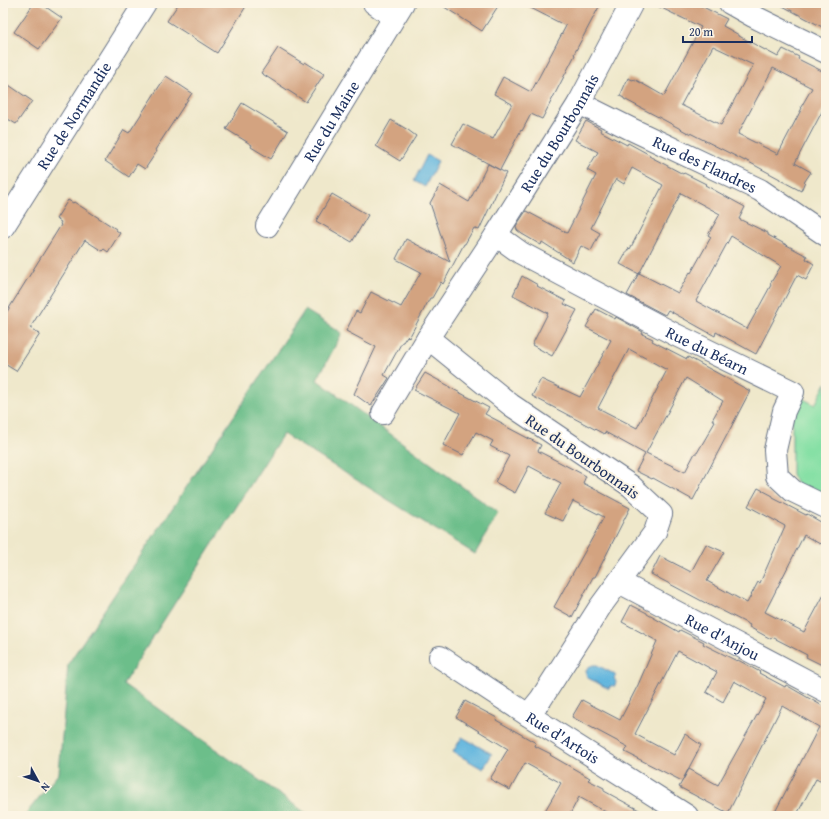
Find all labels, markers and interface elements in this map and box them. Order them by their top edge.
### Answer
scale bar [683,18,752,44]
text: 20 m [689,23,713,40]
street label: Rue de Normandie [30,57,117,174]
street label: Rue du Bourbonnais [514,69,604,197]
street label: Rue du Maine [297,76,365,166]
street label: Rue des Flandres [649,129,761,199]
street label: Rue du Béarn [662,320,753,381]
street label: Rue du Bourbonnais [521,407,645,505]
street label: Rue d'Anjou [681,607,764,666]
street label: Rue d'Artois [522,705,604,770]
north arrow [18,761,58,801]
text: N [37,779,54,796]

